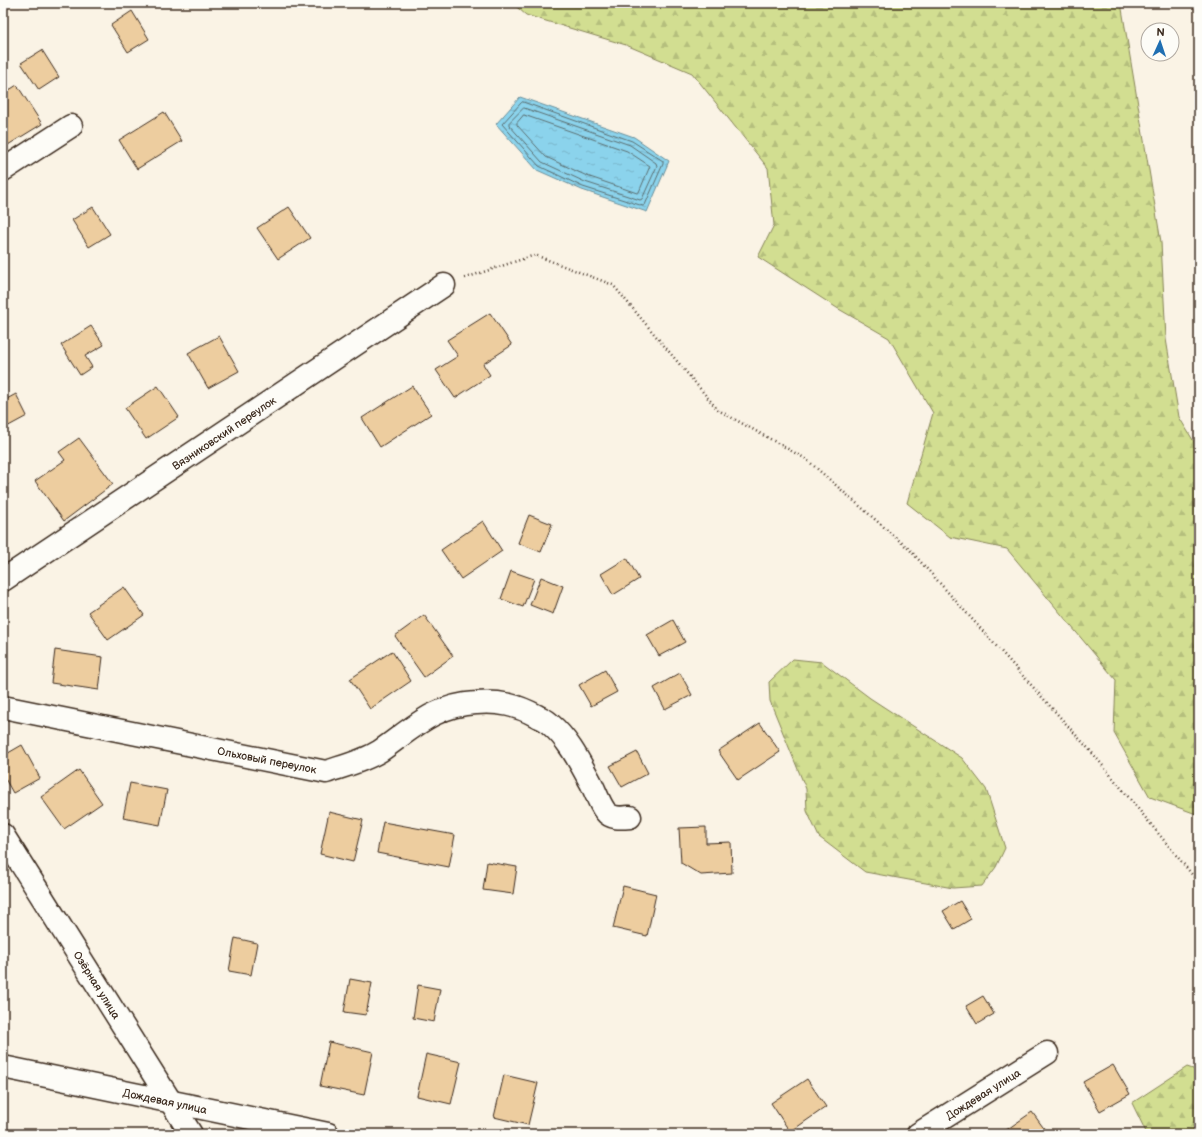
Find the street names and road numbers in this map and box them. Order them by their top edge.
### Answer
street label: Вязниковский переулок [170,394,279,473]
street label: Ольховый переулок [216,744,318,777]
street label: Озёрная улица [70,949,123,1022]
street label: Дождевая улица [944,1066,1023,1123]
street label: Дождевая улица [122,1086,209,1117]

